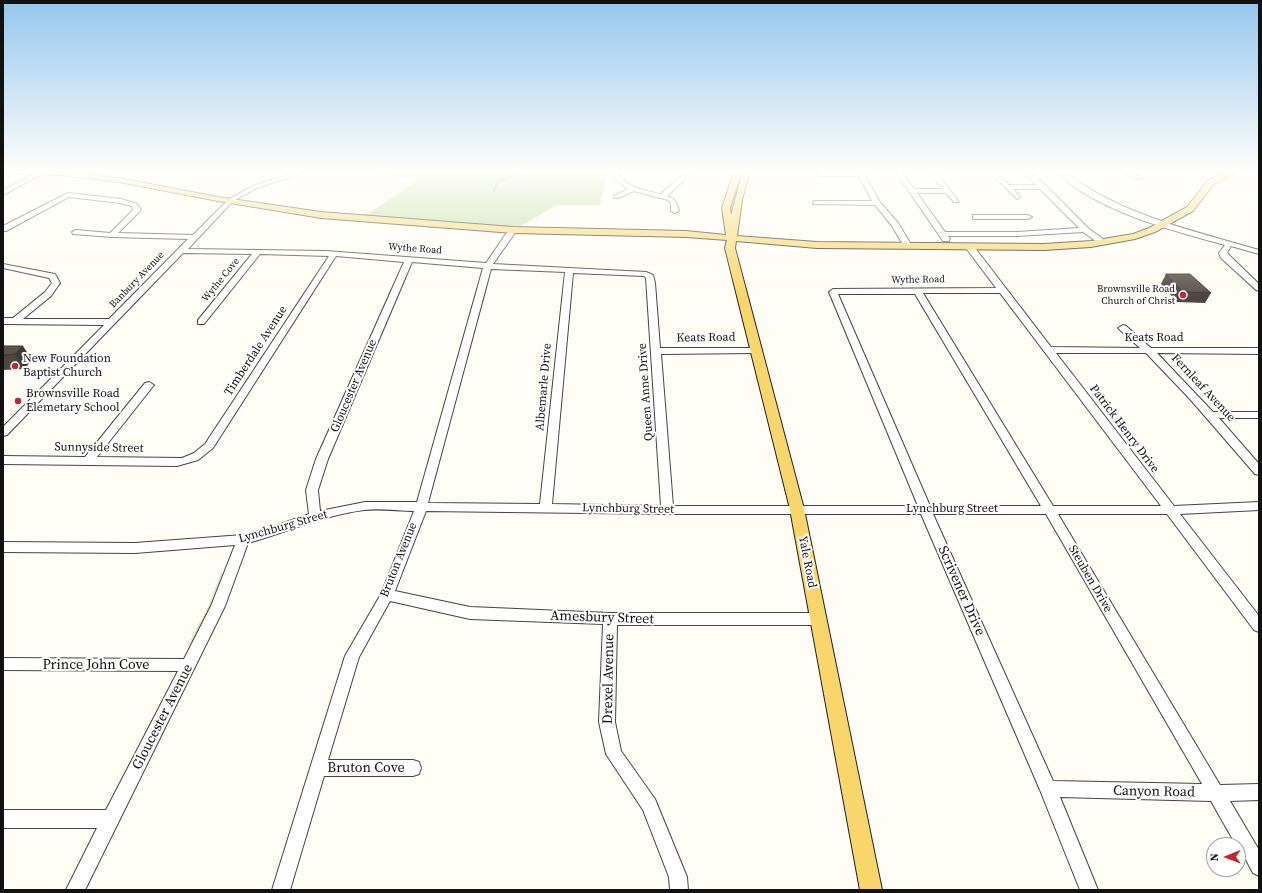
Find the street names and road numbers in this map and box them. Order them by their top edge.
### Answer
street label: Wythe Road [388,241,442,257]
street label: Banbury Avenue [107,249,167,311]
street label: Wythe Cove [200,256,242,304]
street label: Wythe Road [891,274,945,286]
street label: Timberdale Avenue [222,303,290,399]
street label: Keats Road [676,330,736,346]
street label: Keats Road [1125,331,1183,345]
street label: Gloucester Avenue [328,337,380,435]
street label: Albemarle Drive [533,343,555,431]
street label: Queen Anne Drive [635,343,657,441]
street label: Fernleaf Avenue [1168,351,1238,425]
street label: Patrick Henry Drive [1086,382,1162,476]
street label: Sunnyside Street [55,440,143,456]
street label: Lynchburg Street [582,501,674,517]
street label: Lynchburg Street [906,502,998,516]
street label: Lynchburg Street [237,507,329,547]
street label: Bruton Avenue [377,520,421,600]
street label: Yale Road [795,535,819,589]
street label: Steuben Drive [1065,543,1115,615]
street label: Scrivener Drive [934,544,988,638]
street label: Amesbury Street [550,608,654,628]
street label: Drexel Avenue [600,634,618,724]
street label: Prince John Cove [42,657,150,673]
street label: Gloucester Avenue [129,661,197,773]
street label: Bruton Cove [327,760,405,776]
street label: Canyon Road [1113,783,1195,801]

